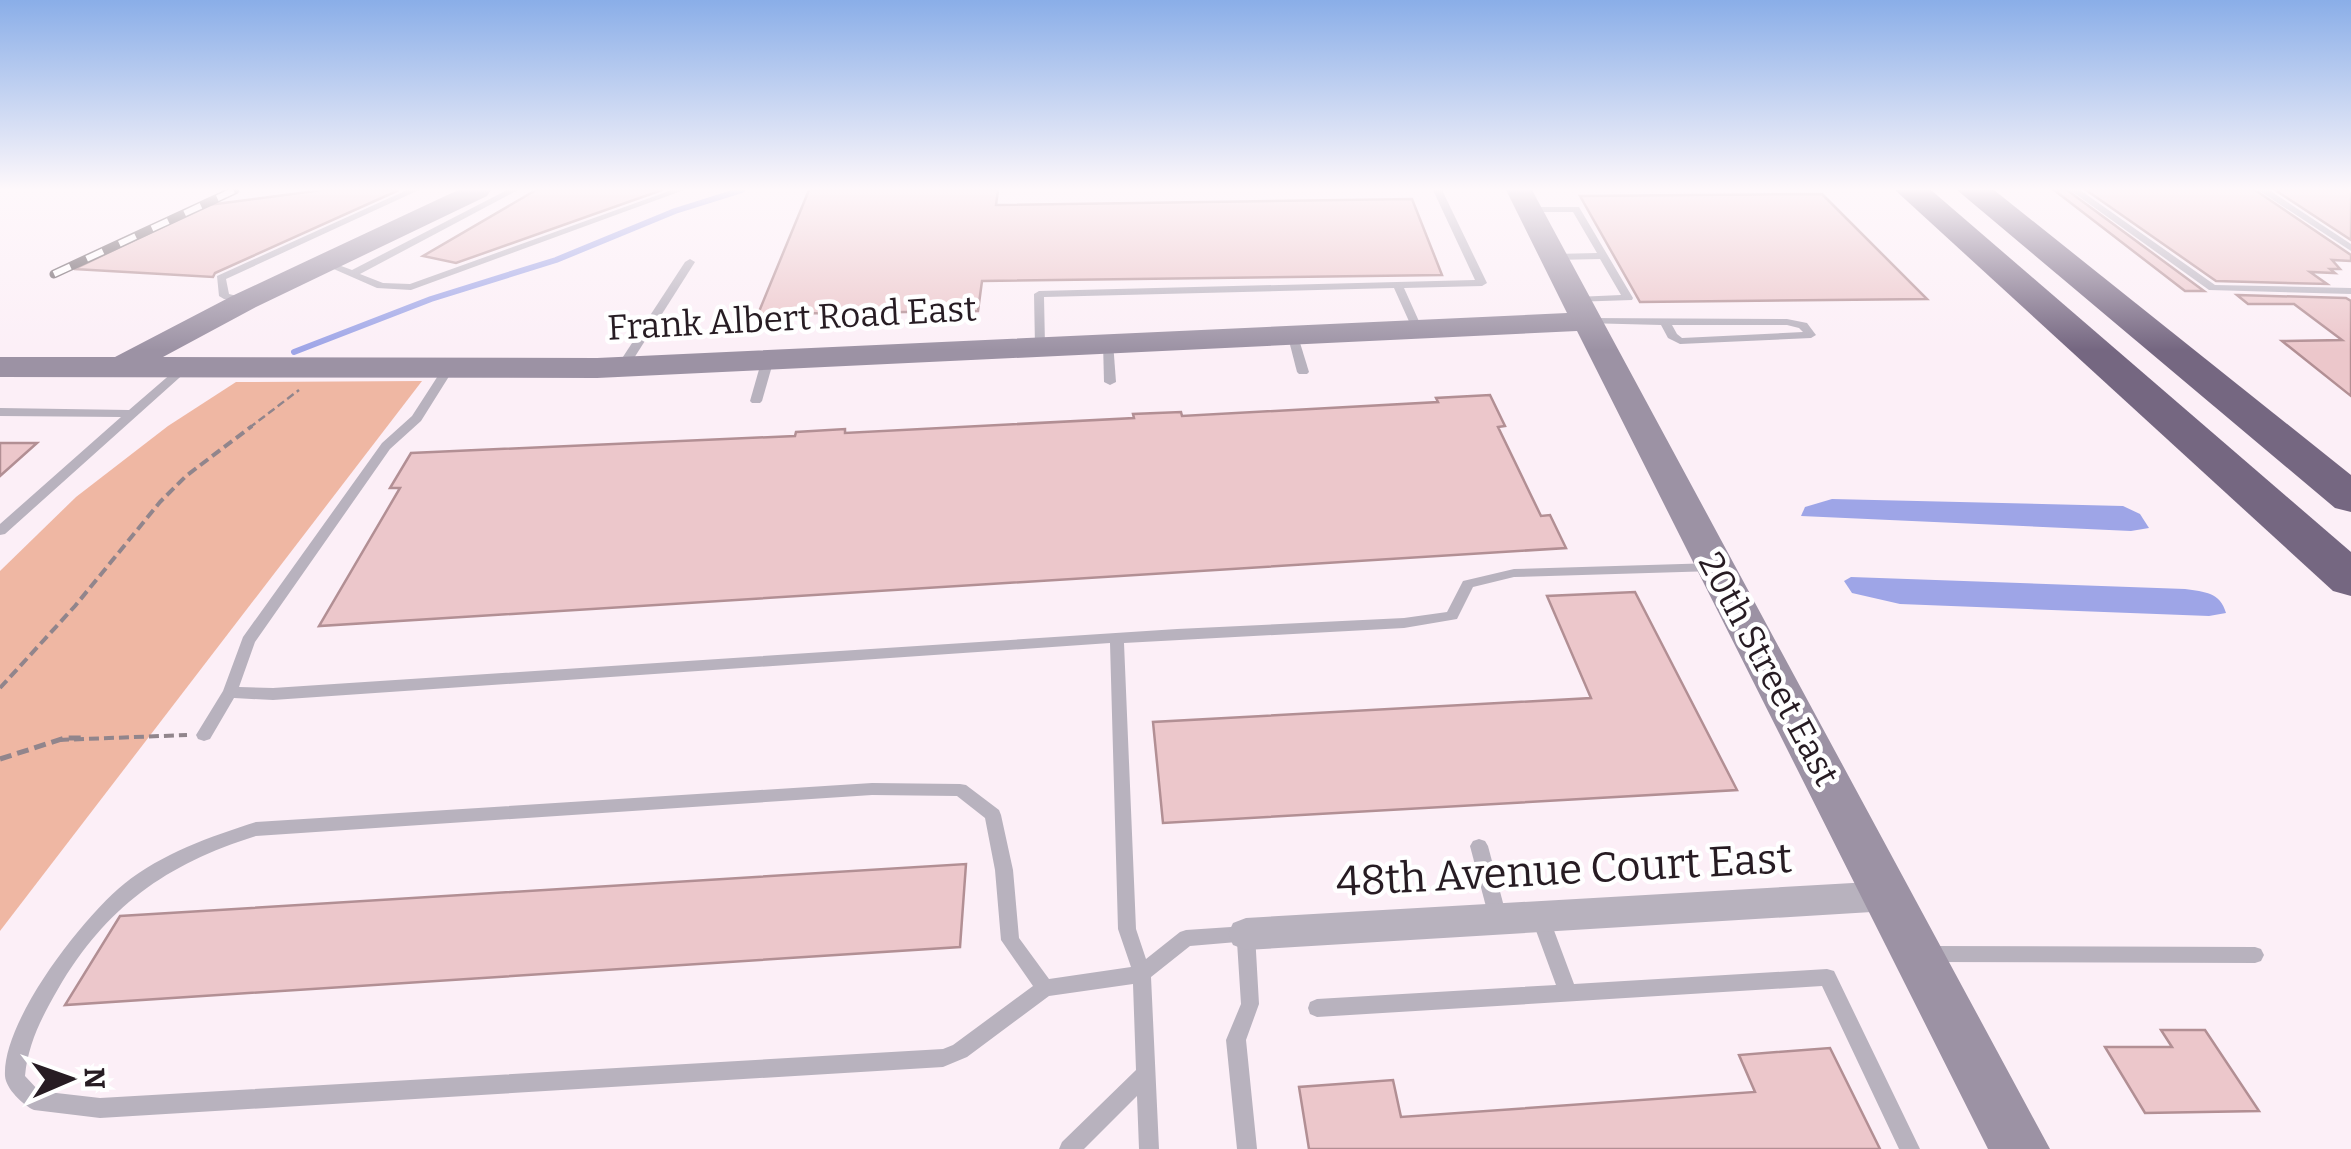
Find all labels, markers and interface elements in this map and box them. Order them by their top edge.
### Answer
street label: Frank Albert Road East [606,287,978,349]
street label: 20th Street East [1690,545,1848,793]
street label: 48th Avenue Court East [1335,833,1793,907]
north arrow [20,1029,120,1129]
text: N [78,1067,111,1090]

